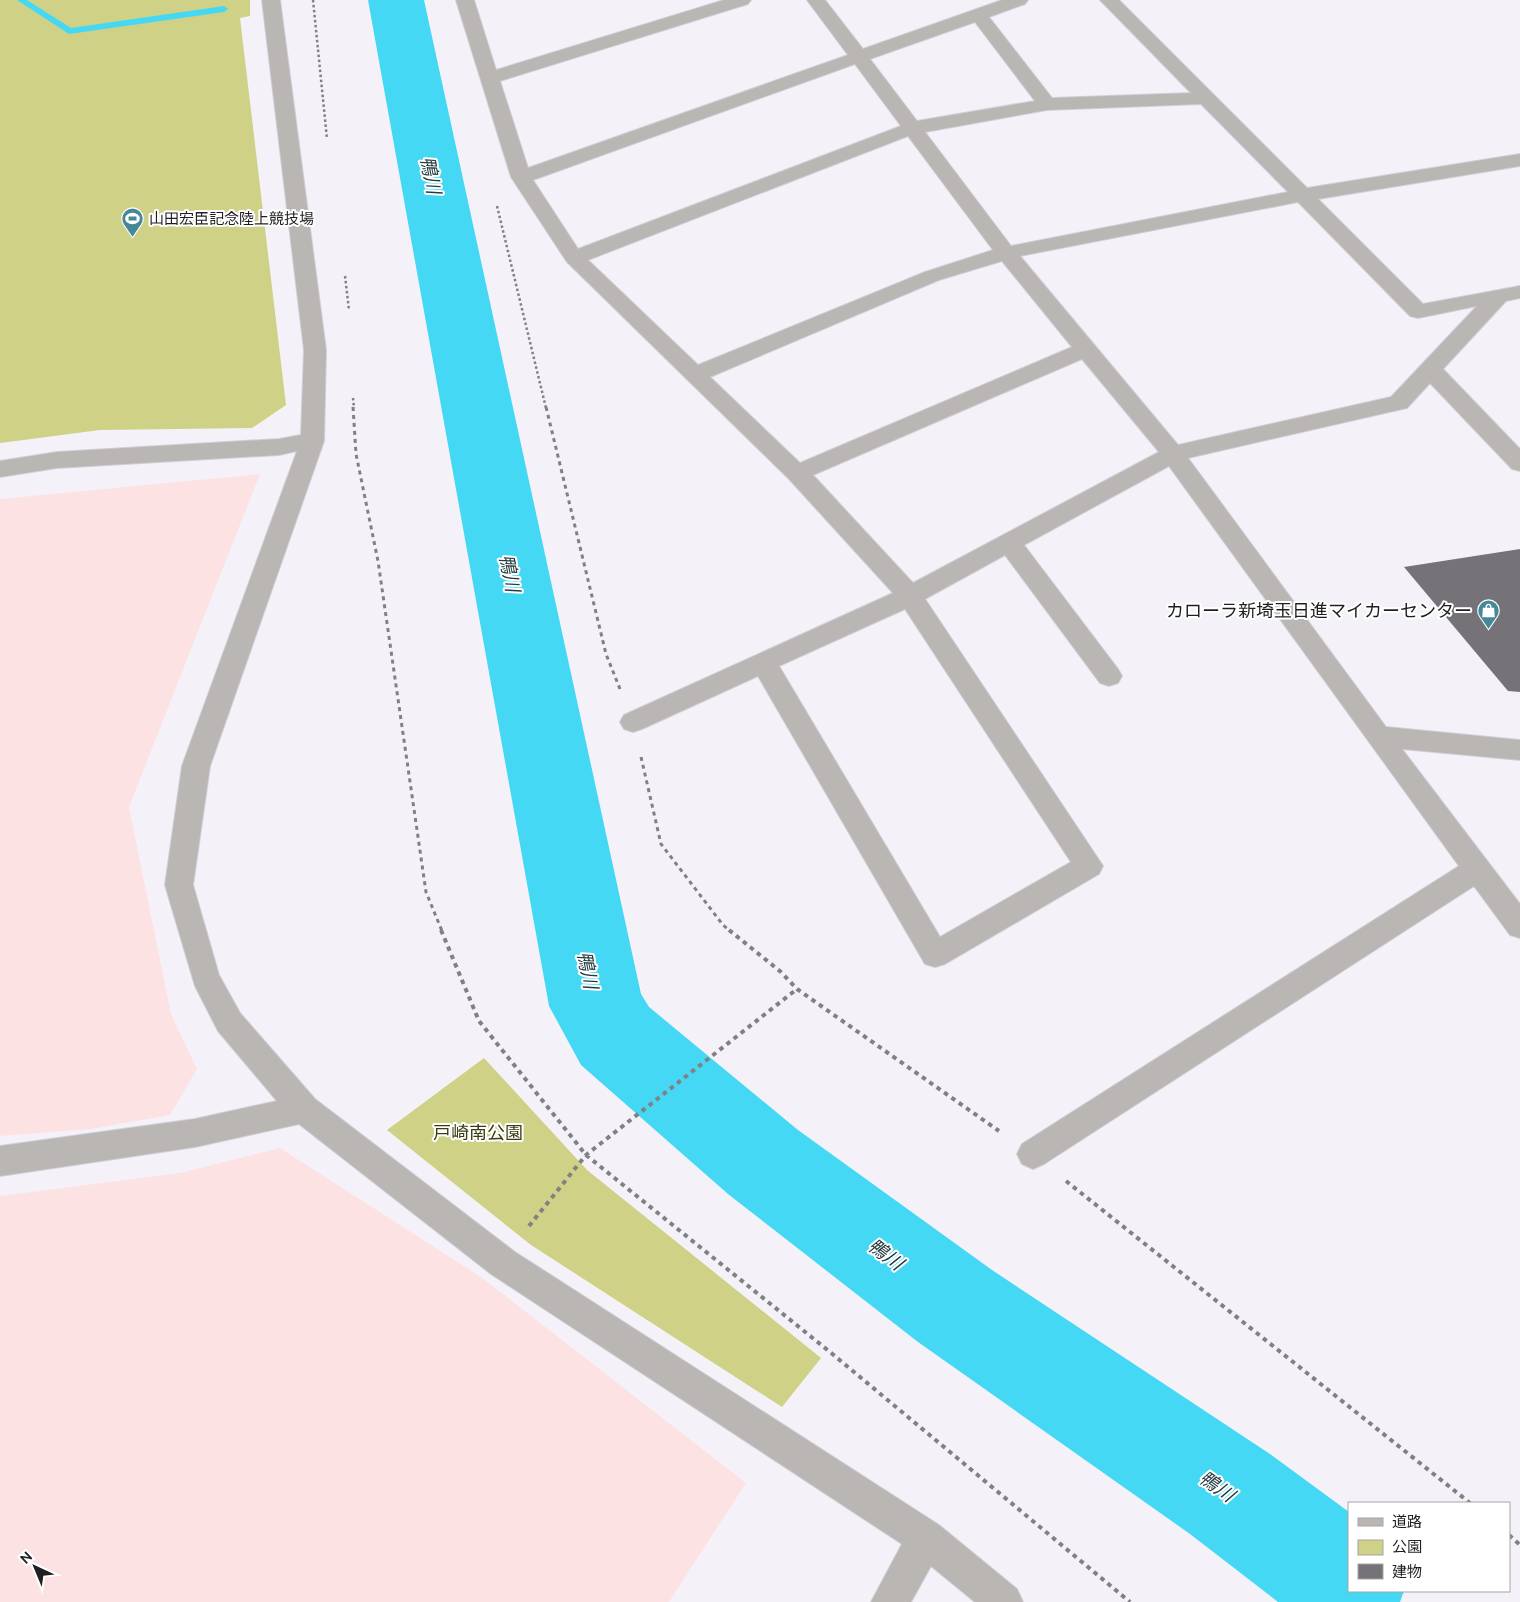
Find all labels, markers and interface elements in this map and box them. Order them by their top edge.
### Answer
water label: 鴨川 [417,154,446,198]
sports icon: 山田宏臣記念陸上競技場 [121,206,145,237]
place label: 山田宏臣記念陸上競技場 [149,210,314,227]
water label: 鴨川 [496,552,525,596]
shop icon: カローラ新埼玉日進マイカーセンター [1476,598,1500,629]
place label: カローラ新埼玉日進マイカーセンター [1166,600,1472,620]
water label: 鴨川 [574,949,603,993]
park label: 戸崎南公園 [433,1122,523,1142]
water label: 鴨川 [864,1234,909,1275]
water label: 鴨川 [1195,1466,1241,1507]
legend [1348,1502,1510,1592]
text: 道路 [1392,1513,1422,1530]
text: 公園 [1392,1538,1422,1555]
north arrow [10,1542,60,1592]
text: N [17,1548,35,1567]
text: 建物 [1392,1563,1422,1580]

